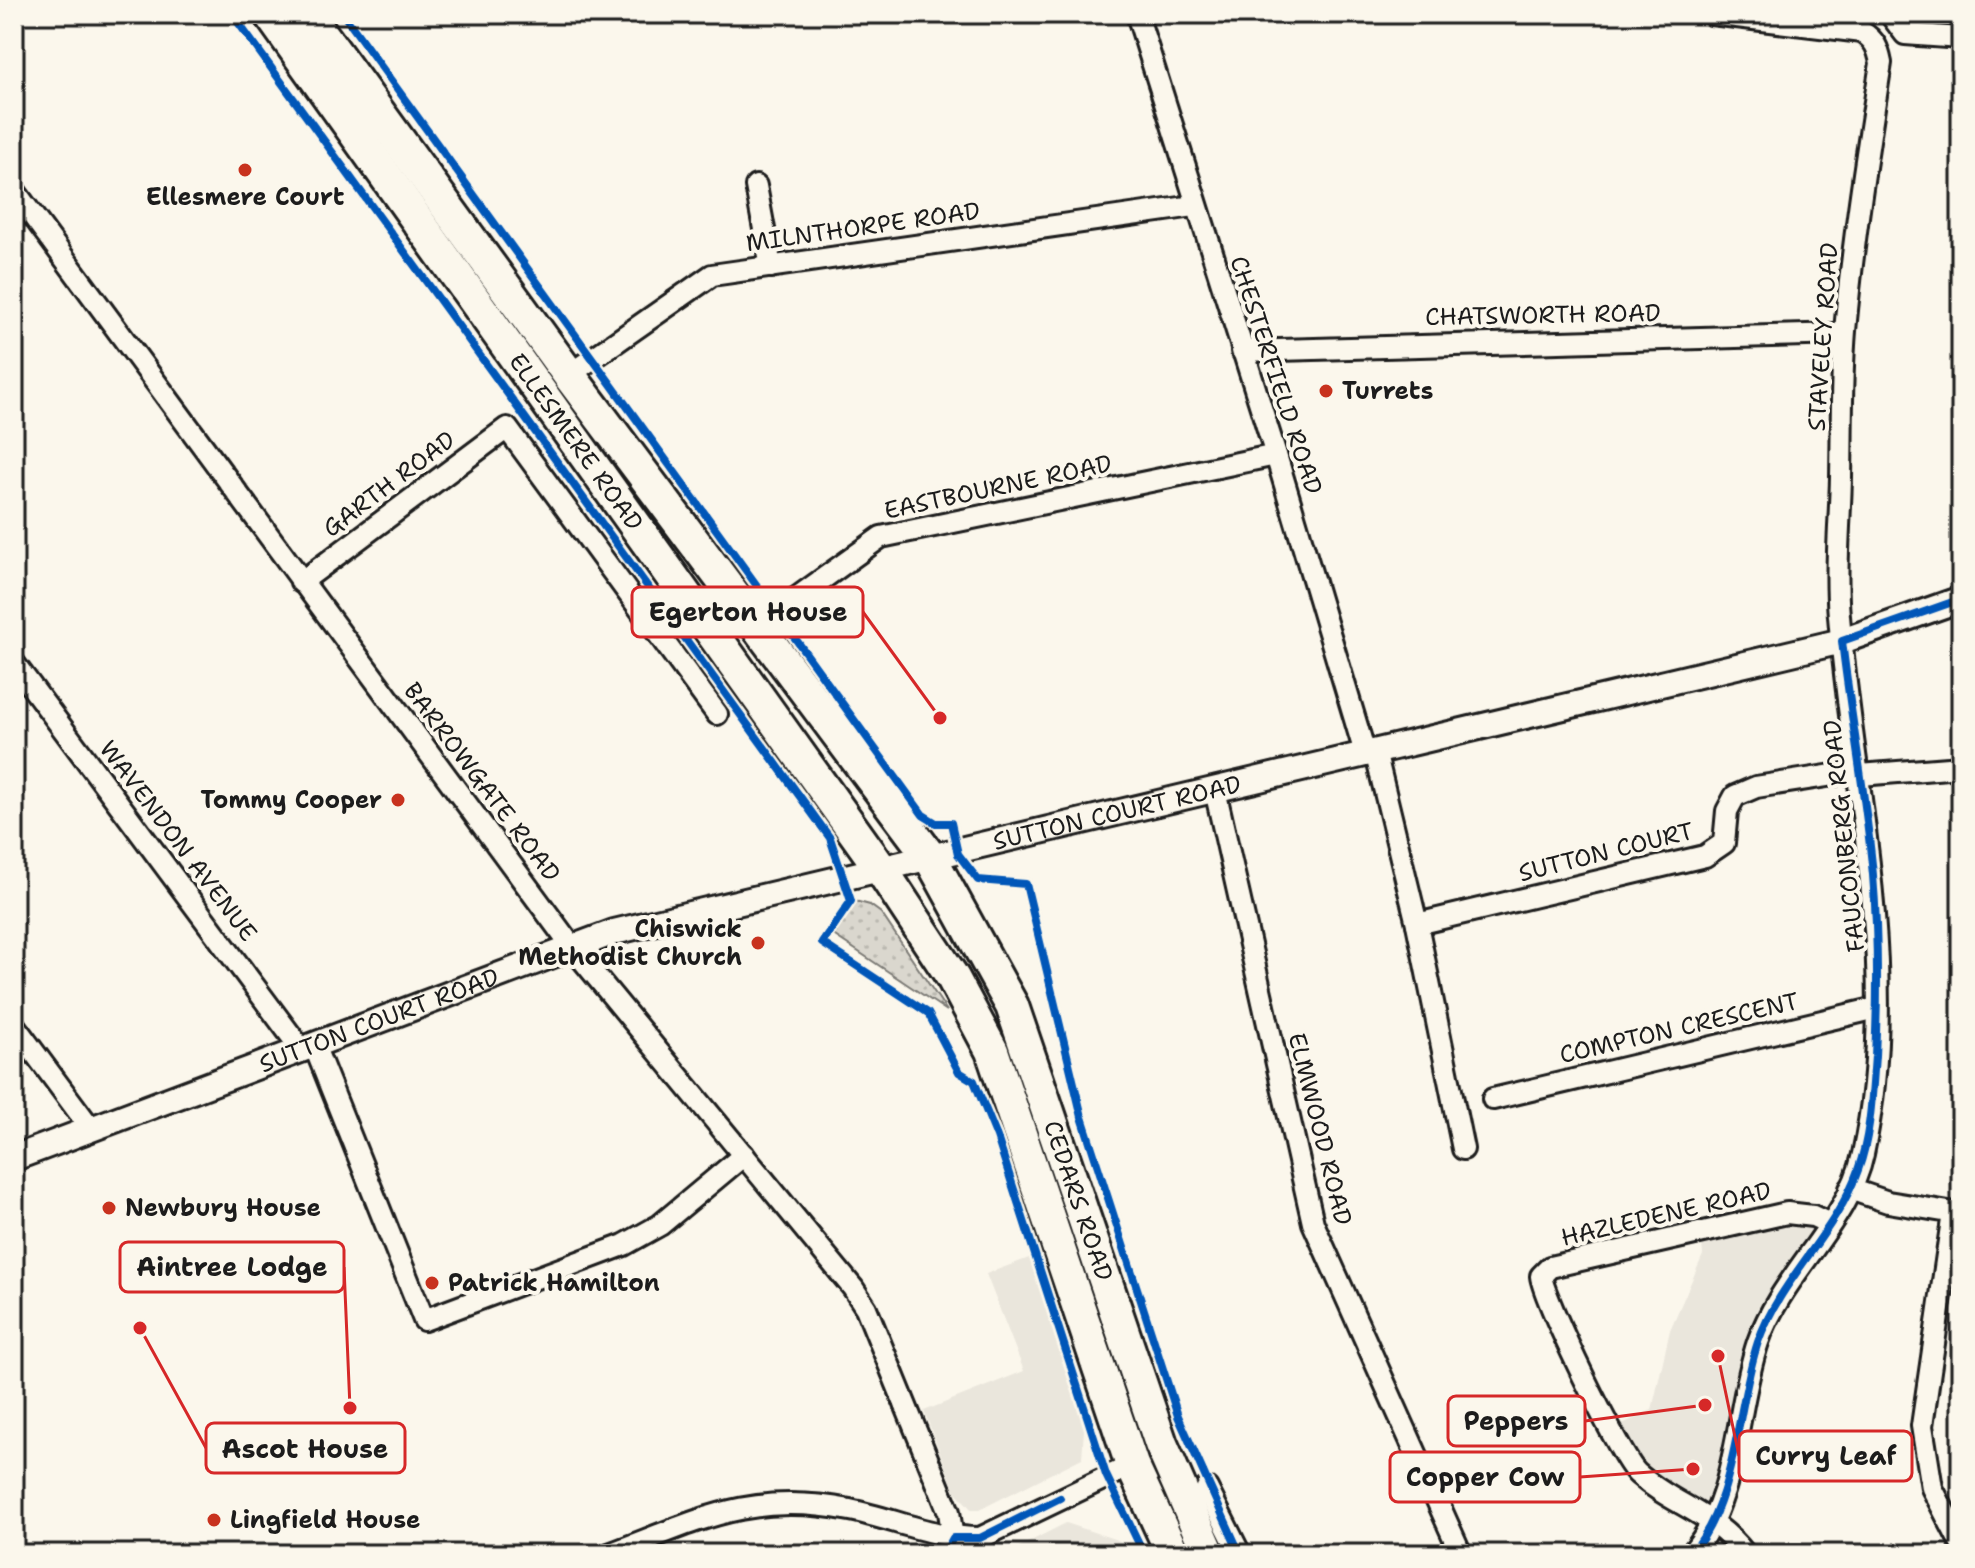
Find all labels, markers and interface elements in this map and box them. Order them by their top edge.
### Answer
marker: Ellesmere Court [236,161,254,179]
place label: Ellesmere Court [146,181,345,213]
street label: MILNTHORPE ROAD [744,195,982,259]
street label: STAVELEY ROAD [1800,242,1846,432]
street label: CHESTERFIELD ROAD [1222,252,1330,498]
street label: CHATSWORTH ROAD [1425,297,1661,333]
street label: ELLESMERE ROAD [501,347,650,537]
place label: Turrets [1342,375,1433,407]
marker: Turrets [1317,382,1335,400]
street label: GARTH ROAD [316,424,462,544]
street label: EASTBOURNE ROAD [881,447,1115,527]
callout: Egerton House [632,587,863,637]
text: Egerton House [648,594,848,629]
street label: BARROWGATE ROAD [396,676,568,888]
street label: FAUCONBERG ROAD [1816,718,1872,954]
street label: WAVENDON AVENUE [92,734,264,948]
street label: SUTTON COURT ROAD [990,768,1244,858]
place label: Tommy Cooper [200,784,382,816]
marker: Tommy Cooper [389,791,407,809]
street label: SUTTON COURT [1515,815,1697,889]
place label: Chiswick Methodist Church [518,913,742,973]
marker: Chiswick Methodist Church [749,934,767,952]
street label: SUTTON COURT ROAD [254,961,503,1080]
street label: COMPTON CRESCENT [1556,985,1802,1071]
street label: ELMWOOD ROAD [1281,1029,1359,1229]
street label: CEDARS ROAD [1036,1116,1120,1285]
street label: HAZLEDENE ROAD [1558,1174,1774,1254]
place label: Newbury House [125,1192,321,1224]
marker: Newbury House [100,1199,118,1217]
callout: Aintree Lodge [120,1242,344,1292]
text: Aintree Lodge [136,1249,328,1284]
place label: Patrick Hamilton [448,1267,660,1299]
marker: Patrick Hamilton [423,1274,441,1292]
callout: Peppers [1448,1396,1585,1446]
text: Peppers [1463,1403,1569,1438]
callout: Ascot House [206,1423,405,1473]
text: Ascot House [222,1431,388,1466]
callout: Curry Leaf [1739,1431,1912,1481]
text: Curry Leaf [1755,1438,1897,1473]
callout: Copper Cow [1390,1452,1580,1502]
text: Copper Cow [1406,1459,1565,1494]
place label: Lingfield House [230,1504,420,1536]
marker: Lingfield House [205,1511,223,1529]

